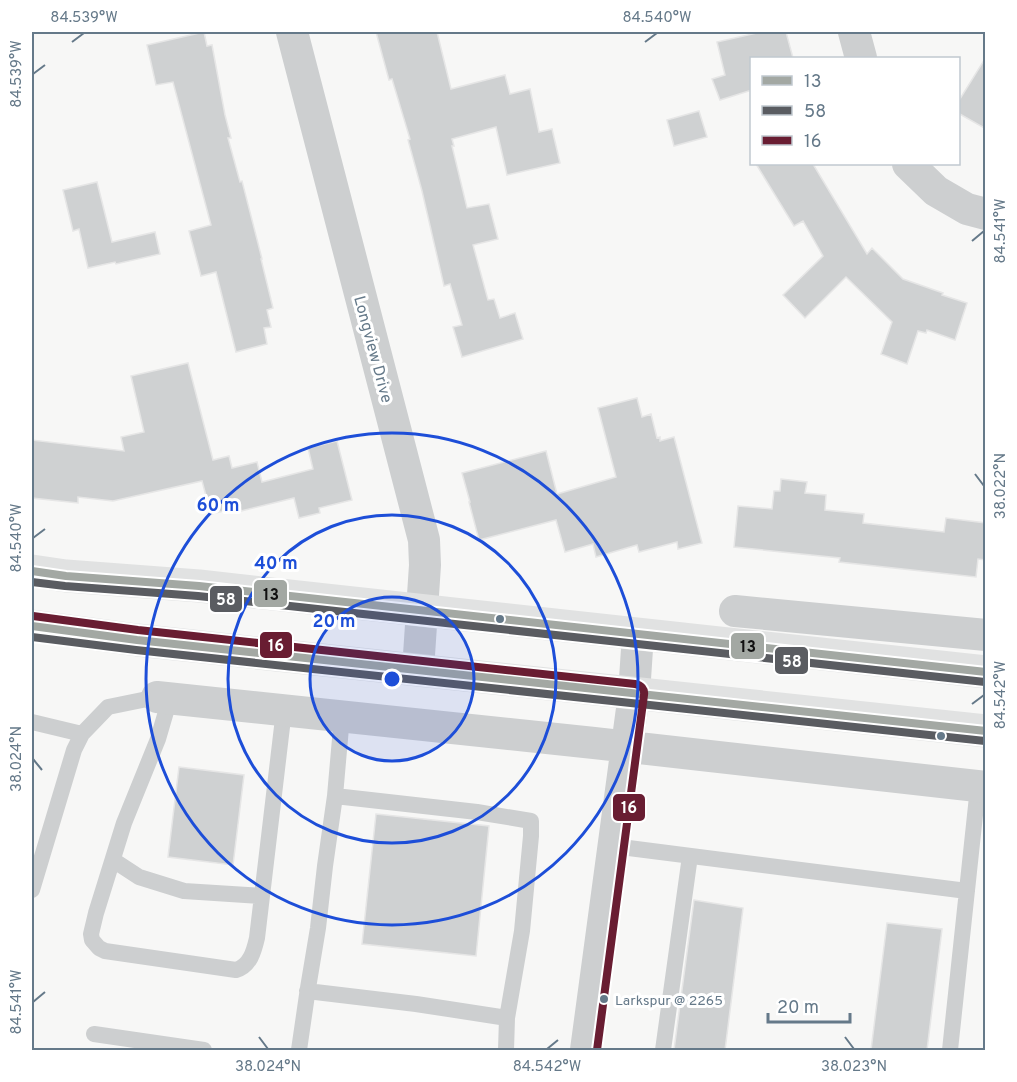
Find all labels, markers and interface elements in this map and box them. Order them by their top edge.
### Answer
text: 84.539°W [50,9,118,28]
text: 84.540°W [622,9,692,28]
text: 84.539°W [8,40,27,108]
legend [750,57,960,165]
text: 13 [804,71,822,94]
text: 58 [804,101,826,124]
text: 16 [804,131,821,154]
text: 84.541°W [992,198,1011,264]
street label: Longview Drive [348,294,396,405]
text: 38.022°N [992,453,1011,519]
text: 60 m [196,495,240,518]
text: 84.540°W [8,503,27,573]
text: 40 m [254,553,298,576]
line badge: 13 [253,579,288,608]
line badge: 58 [209,585,243,613]
text: 13 [263,586,279,606]
text: 58 [216,591,236,611]
text: 20 m [312,611,356,634]
unlabelled marker [494,613,506,625]
line badge: 16 [259,631,293,659]
line badge: 13 [730,632,765,660]
text: 16 [268,637,284,657]
text: 13 [740,638,756,658]
line badge: 58 [774,646,809,675]
text: 58 [782,653,802,673]
text: 84.542°W [992,661,1011,729]
centre of rings [382,669,402,689]
text: 38.024°N [8,726,27,792]
unlabelled marker [935,730,947,742]
line badge: 16 [612,793,646,822]
text: 16 [621,799,637,819]
text: 84.541°W [8,969,27,1035]
scale bar [768,986,850,1024]
marker: Larkspur @ 2265 [598,993,610,1005]
place label: Larkspur @ 2265 [615,993,723,1010]
text: 20 m [777,997,819,1020]
text: 38.024°N [235,1058,301,1077]
text: 84.542°W [513,1058,581,1077]
text: 38.023°N [821,1058,887,1077]

